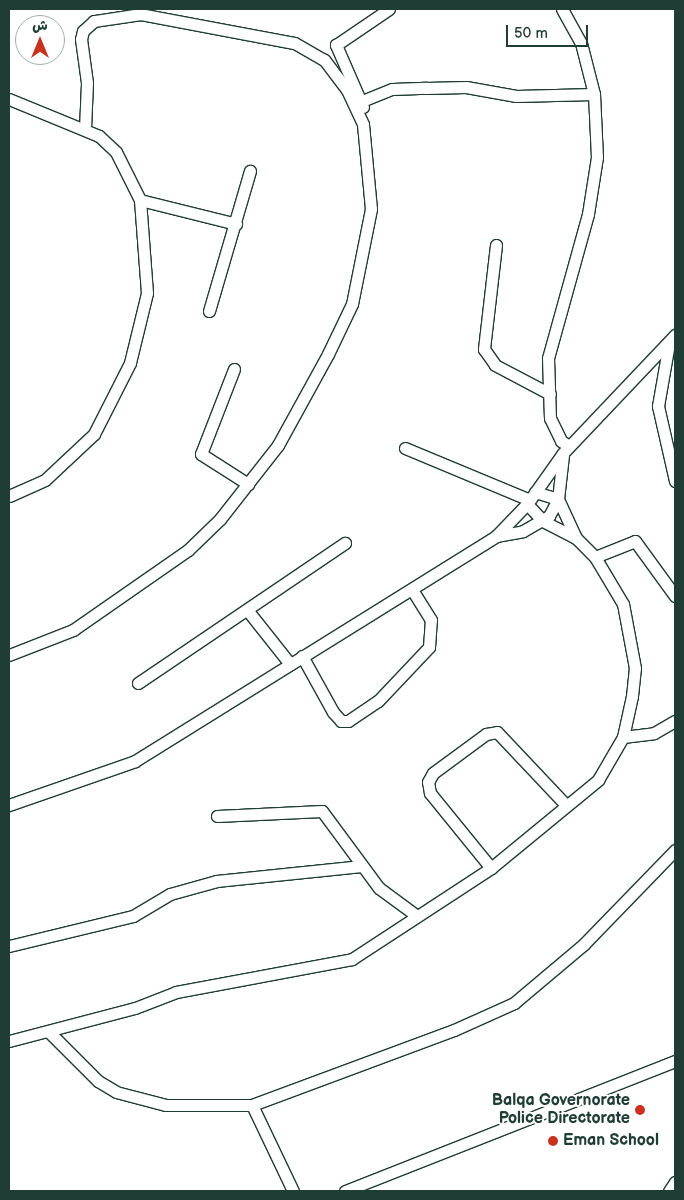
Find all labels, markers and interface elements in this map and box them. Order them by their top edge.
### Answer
north arrow [15,15,65,65]
scale bar [509,15,592,47]
text: ش [32,17,48,34]
text: 50 m [514,24,548,43]
place label: Balqa Governorate Police Directorate [492,1091,630,1129]
marker: Balqa Governorate Police Directorate [634,1104,646,1116]
place label: Eman School [563,1131,659,1151]
marker: Eman School [547,1135,559,1147]

